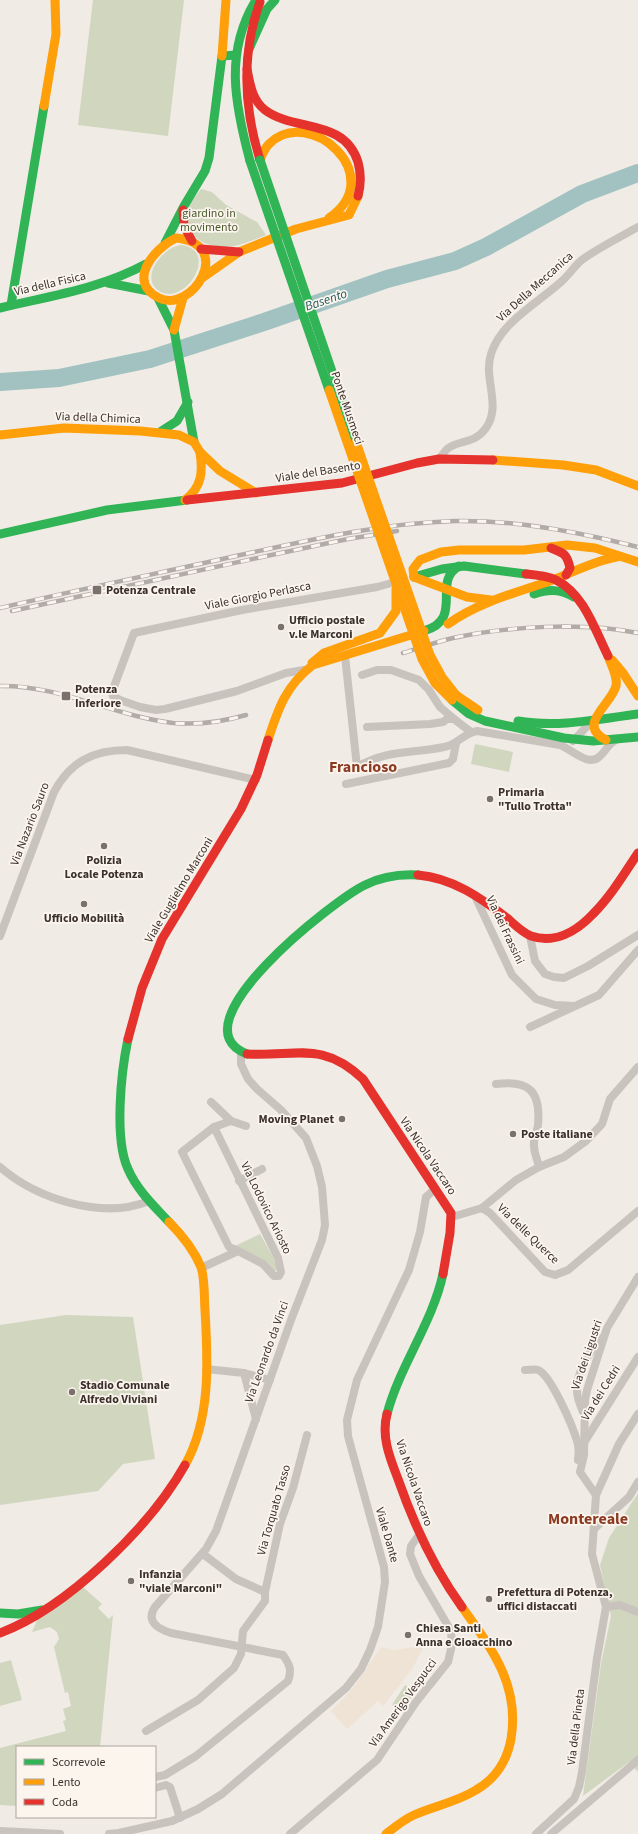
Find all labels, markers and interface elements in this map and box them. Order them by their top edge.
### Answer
park label: giardino in movimento [180,205,238,236]
street label: Via Della Meccanica [493,248,577,326]
street label: Via della Fisica [13,268,87,300]
water label: Basento [303,284,350,316]
street label: Ponte Musmeci [327,369,367,447]
street label: Via della Chimica [55,408,141,428]
street label: Viale del Basento [274,457,362,487]
street label: Viale Giorgio Perlasca [204,577,312,615]
place label: Potenza Centrale [106,582,196,599]
marker: Potenza Centrale [91,584,103,596]
place label: Ufficio postale v.le Marconi [289,612,365,643]
marker: Ufficio postale v.le Marconi [276,622,286,632]
place label: Potenza Inferiore [75,681,121,712]
marker: Potenza Inferiore [60,690,72,702]
district label: Francioso [329,756,397,778]
street label: Via Nazario Sauro [6,780,54,868]
place label: Primaria "Tullo Trotta" [498,784,572,815]
marker: Primaria "Tullo Trotta" [485,794,495,804]
street label: Viale Guglielmo Marconi [141,834,217,946]
marker: Polizia Locale Potenza [99,841,109,851]
place label: Polizia Locale Potenza [65,852,143,883]
street label: Via dei Frassini [482,893,528,967]
marker: Ufficio Mobilità [79,899,89,909]
place label: Ufficio Mobilità [44,910,124,927]
place label: Moving Planet [259,1111,334,1128]
marker: Moving Planet [337,1114,347,1124]
street label: Via Nicola Vaccaro [396,1114,460,1198]
place label: Poste italiane [521,1126,593,1143]
marker: Poste italiane [508,1129,518,1139]
street label: Via Lodovico Ariosto [236,1159,296,1257]
street label: Via delle Querce [493,1200,563,1268]
street label: Via Leonardo da Vinci [241,1299,293,1405]
street label: Via dei Ligustri [567,1318,607,1392]
street label: Via dei Cedri [577,1362,625,1424]
place label: Stadio Comunale Alfredo Viviani [79,1377,170,1408]
marker: Stadio Comunale Alfredo Viviani [67,1387,77,1397]
street label: Via Nicola Vaccaro [391,1437,437,1529]
street label: Via Torquato Tasso [253,1463,295,1557]
street label: Viale Dante [371,1506,403,1565]
district label: Montereale [548,1508,628,1530]
place label: Infanzia "viale Marconi" [139,1566,222,1597]
marker: Infanzia "viale Marconi" [126,1576,136,1586]
place label: Prefettura di Potenza, uffici distaccati [497,1584,613,1615]
marker: Prefettura di Potenza, uffici distaccati [484,1594,494,1604]
place label: Chiesa Santi Anna e Gioacchino [415,1620,513,1651]
marker: Chiesa Santi Anna e Gioacchino [403,1630,413,1640]
street label: Via Amerigo Vespucci [365,1655,441,1751]
street label: Via della Pineta [563,1688,589,1766]
legend [16,1746,156,1818]
text: Scorrevole [52,1754,105,1771]
text: Lento [52,1774,81,1791]
text: Coda [52,1794,78,1811]

